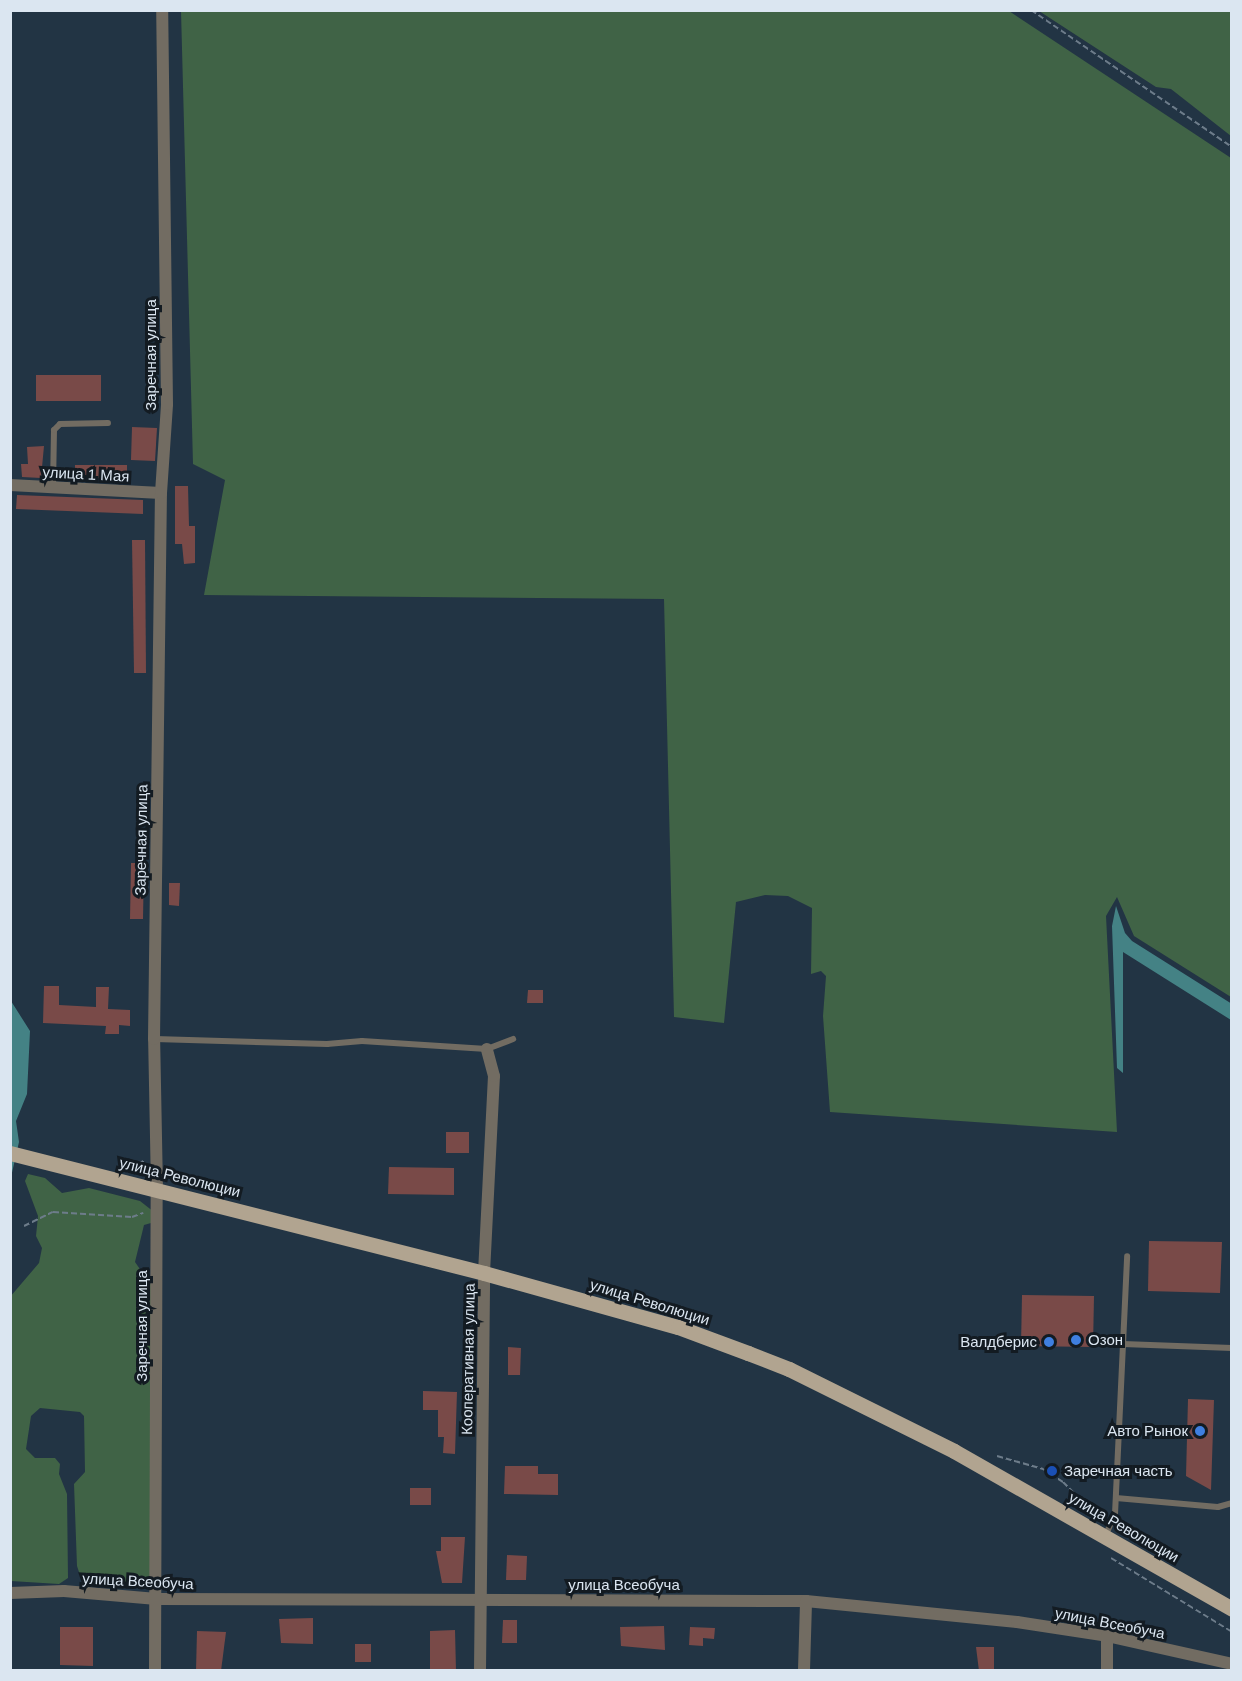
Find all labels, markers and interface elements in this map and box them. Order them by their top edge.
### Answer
street label: Заречная улица [142,299,160,411]
street label: улица 1 Мая [42,463,130,485]
street label: Заречная улица [131,784,151,896]
street label: улица Революции [118,1153,242,1201]
street label: Заречная улица [133,1270,151,1382]
street label: улица Революции [588,1275,712,1329]
street label: Кооперативная улица [458,1283,478,1435]
place label: Озон [1088,1331,1123,1349]
place label: Валдберис [960,1333,1037,1351]
marker: Озон [1069,1333,1083,1347]
marker: Валдберис [1042,1335,1056,1349]
place label: Авто Рынок [1107,1422,1188,1440]
marker: Авто Рынок [1193,1424,1207,1438]
place label: Заречная часть [1064,1462,1173,1480]
marker: Заречная часть [1045,1464,1059,1478]
street label: улица Революции [1066,1488,1182,1566]
street label: улица Всеобуча [82,1569,194,1593]
street label: улица Всеобуча [568,1576,680,1594]
street label: улица Всеобуча [1054,1604,1166,1642]

